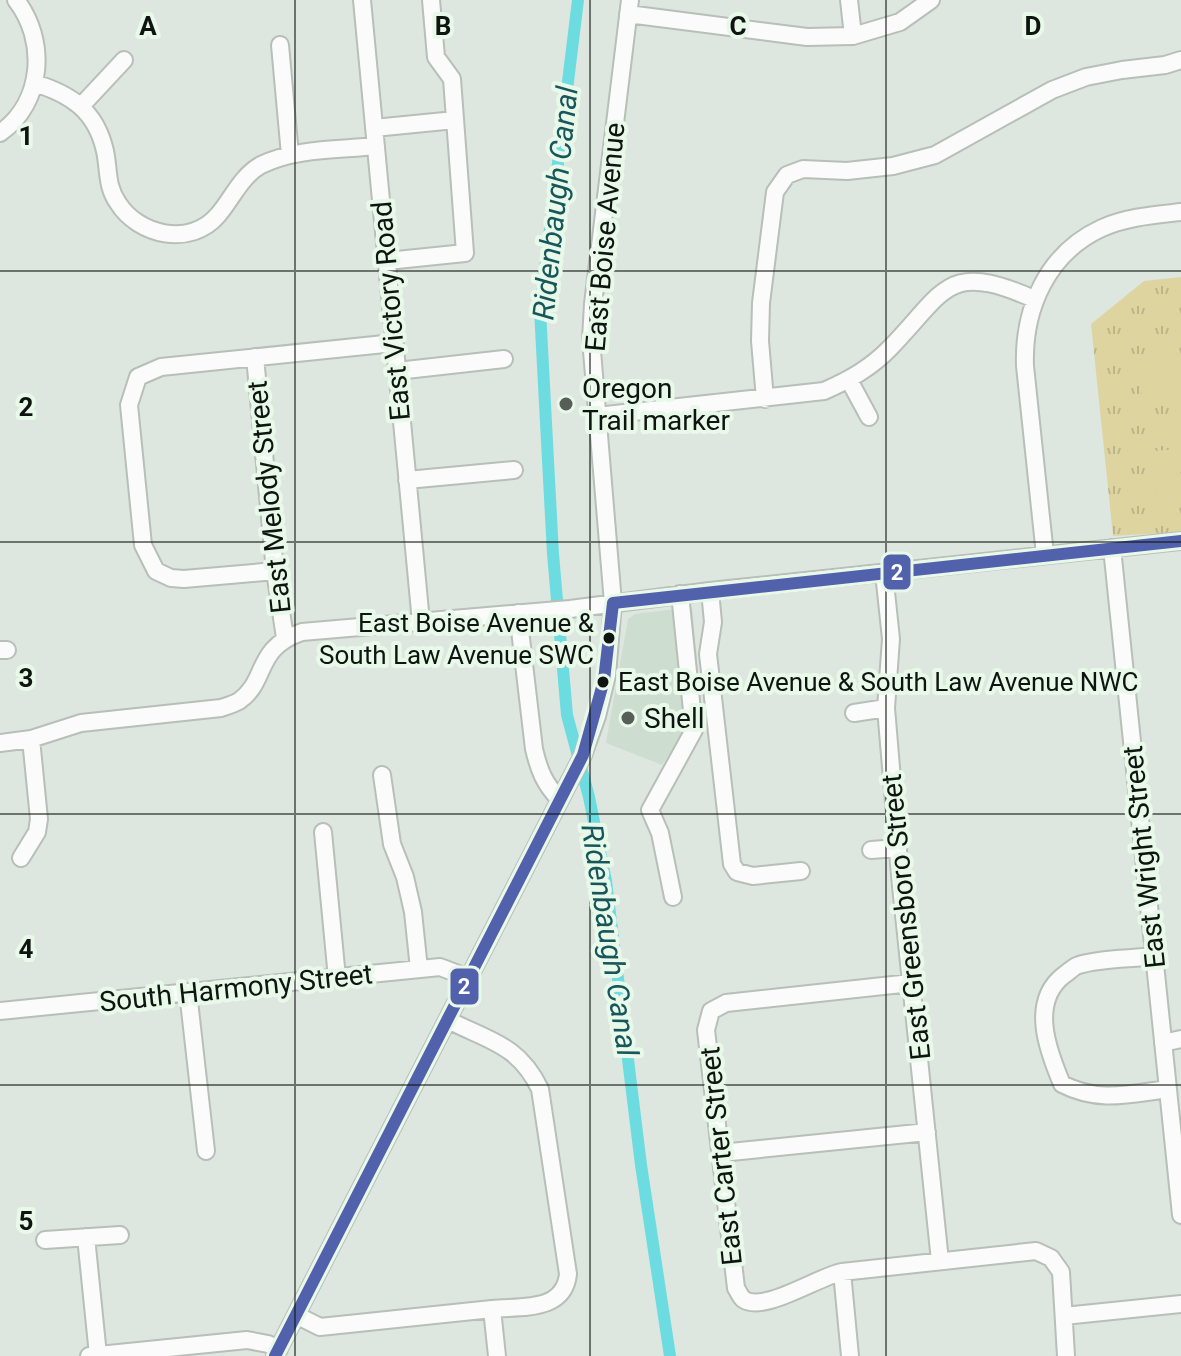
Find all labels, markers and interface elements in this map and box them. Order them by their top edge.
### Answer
text: A [139,11,157,41]
text: B [435,11,451,41]
text: C [729,11,747,41]
text: D [1025,11,1041,41]
water label: Ridenbaugh Canal [525,84,585,321]
text: 1 [19,121,33,151]
street label: East Boise Avenue [579,121,631,353]
street label: East Victory Road [365,200,417,422]
place label: Oregon Trail marker [582,372,730,437]
street label: East Melody Street [240,379,298,615]
text: 2 [19,392,33,422]
marker: Oregon Trail marker [557,395,575,413]
line badge: 2 [882,553,912,591]
text: 2 [891,560,903,585]
place label: East Boise Avenue & South Law Avenue SWC [319,608,595,670]
marker: East Boise Avenue & South Law Avenue SWC [601,630,617,646]
text: 3 [19,663,33,693]
place label: East Boise Avenue & South Law Avenue NWC [618,667,1138,697]
marker: East Boise Avenue & South Law Avenue NWC [595,674,611,690]
place label: Shell [644,702,705,735]
marker: Shell [619,709,637,727]
street label: East Wright Street [1116,744,1172,970]
street label: East Greensboro Street [875,772,937,1062]
water label: Ridenbaugh Canal [574,821,646,1060]
text: 4 [19,934,34,964]
street label: South Harmony Street [98,957,374,1019]
line badge: 2 [449,967,480,1006]
text: 2 [458,974,470,999]
street label: East Carter Street [693,1045,749,1267]
text: 5 [19,1206,33,1236]

